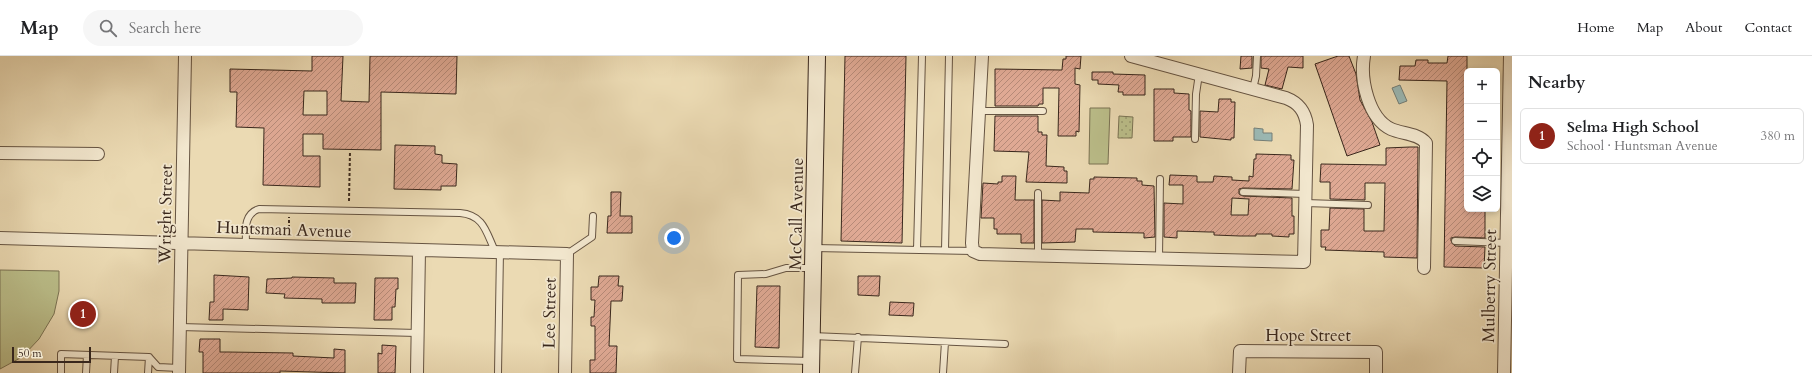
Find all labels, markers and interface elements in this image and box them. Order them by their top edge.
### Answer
search box [83,10,363,46]
text: Map [20,15,59,41]
icon: search [97,17,119,39]
text: Search here [129,18,201,38]
text: Home [1577,18,1615,37]
text: Map [1637,18,1663,37]
text: About [1685,18,1722,37]
text: Contact [1744,18,1792,37]
map controls [1464,68,1500,212]
button: + [1464,68,1500,104]
text: Nearby [1528,71,1585,94]
button: − [1464,104,1500,140]
text: Selma High School [1567,117,1699,137]
text: 1 [1539,127,1545,145]
text: 380 m [1761,127,1795,145]
text: School · Huntsman Avenue [1567,137,1718,155]
button: locate [1464,140,1500,176]
street label: McCall Avenue [784,158,809,270]
street label: Wright Street [153,163,178,265]
button: layers [1464,176,1500,212]
street label: Huntsman Avenue [216,216,352,243]
your location [664,228,684,248]
street label: Mulberry Street [1477,229,1502,343]
street label: Lee Street [537,277,562,349]
pin: 1 [70,299,96,329]
street label: Hope Street [1265,324,1351,347]
scale bar [12,345,91,364]
text: 50 m [18,346,42,361]

